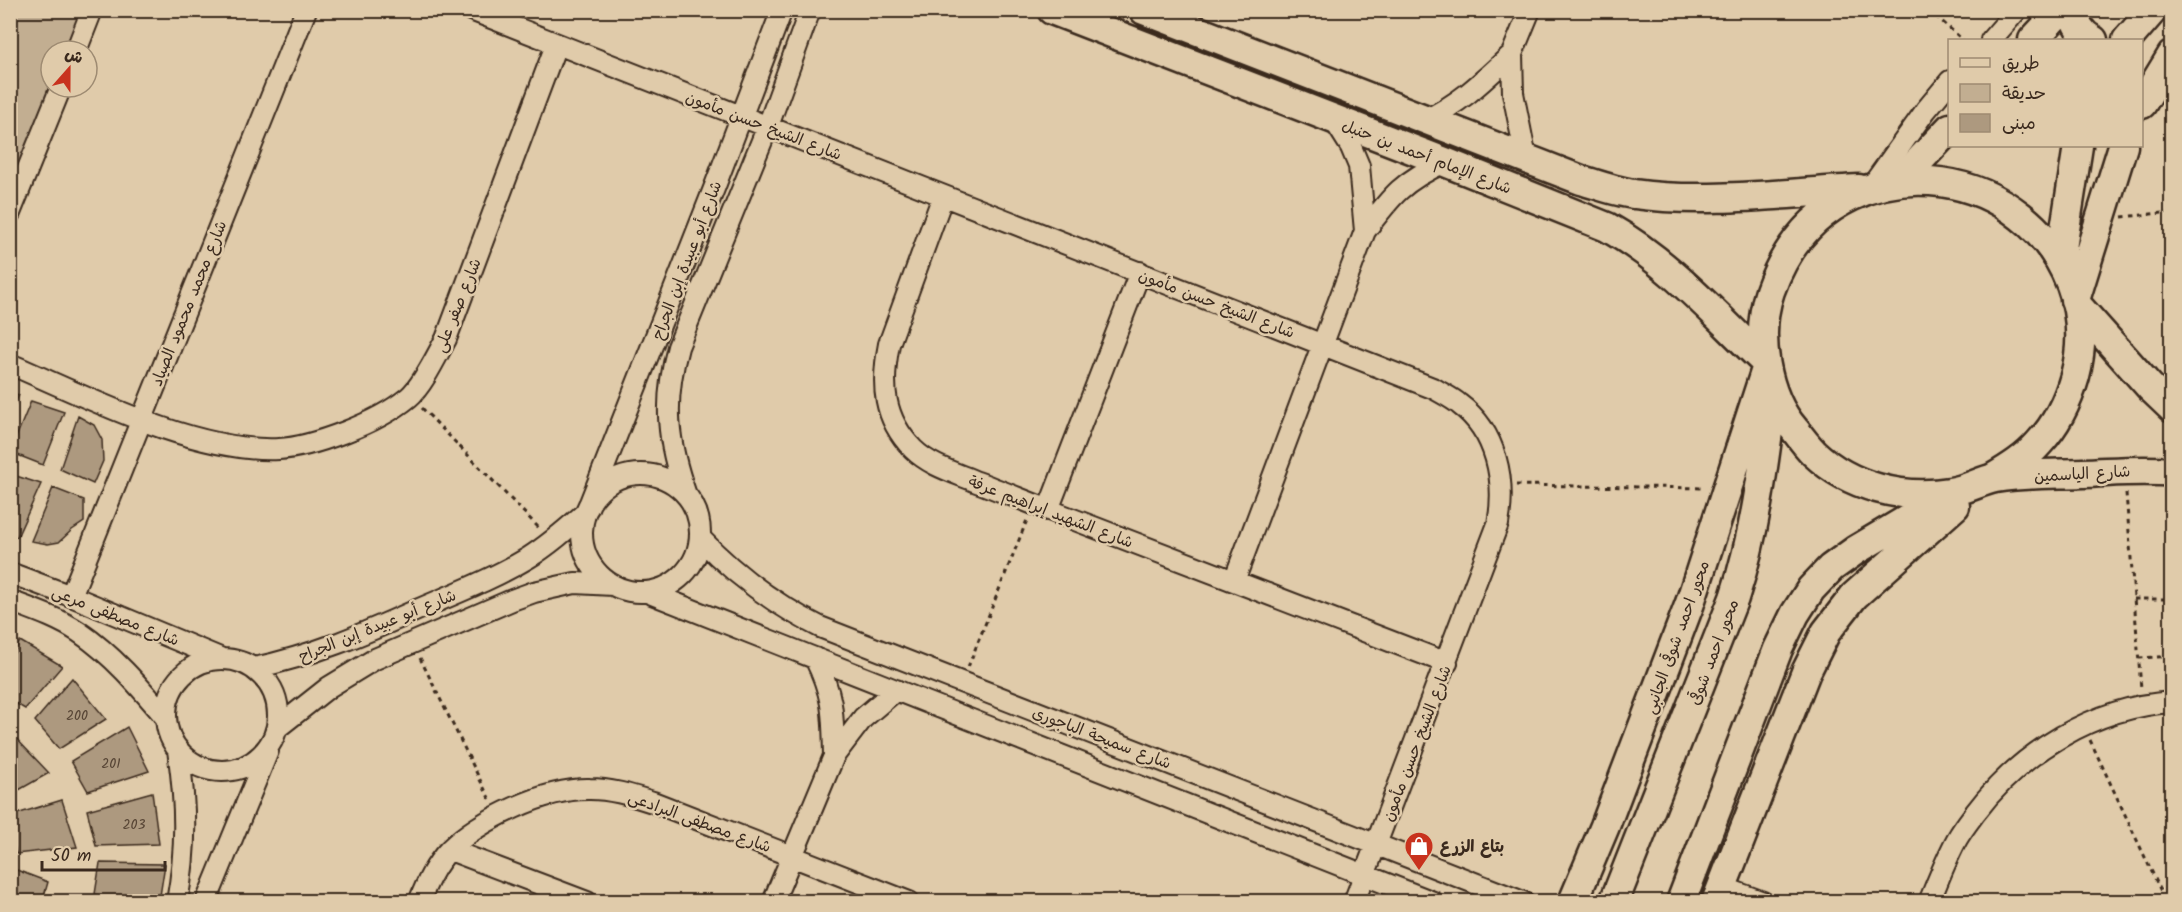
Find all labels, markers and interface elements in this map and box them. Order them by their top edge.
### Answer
north arrow [39,39,99,99]
legend [1948,39,2143,147]
text: ش [61,42,87,71]
text: طريق [2002,50,2040,79]
text: حديقة [2002,80,2046,109]
street label: شارع الشيخ حسن مأمون [682,85,845,168]
text: مبنى [2002,110,2036,139]
street label: شارع الإمام أحمد بن حنبل [1338,113,1515,201]
street label: شارع أبو عبيدة إبن الجراح [646,177,729,344]
street label: شارع محمد محمود الصياد [145,217,234,390]
street label: شارع صفر على [428,255,489,356]
street label: شارع الشيخ حسن مأمون [1135,263,1298,346]
street label: شارع الياسمين [2033,459,2131,490]
street label: شارع الشهيد إبراهيم عرفة [964,469,1137,555]
street label: محور احمد شوقى الجانبى [1639,558,1713,716]
street label: شارع مصطفى مرعى [48,579,183,653]
street label: شارع أبو عبيدة إبن الجراح [295,583,460,670]
street label: محور احمد شوقى [1684,596,1742,708]
street label: شارع الشيخ حسن مأمون [1376,662,1459,825]
street label: شارع سميحة الباجورى [1028,700,1175,776]
house number: 200 [66,705,88,727]
house number: 201 [101,753,121,775]
street label: شارع مصطفى البرادعى [625,785,774,860]
house number: 203 [122,814,146,836]
shop icon: بتاع الزرع [1403,830,1435,872]
scale bar [42,834,165,872]
place label: بتاع الزرع [1440,835,1504,860]
text: 50 m [51,842,91,871]

